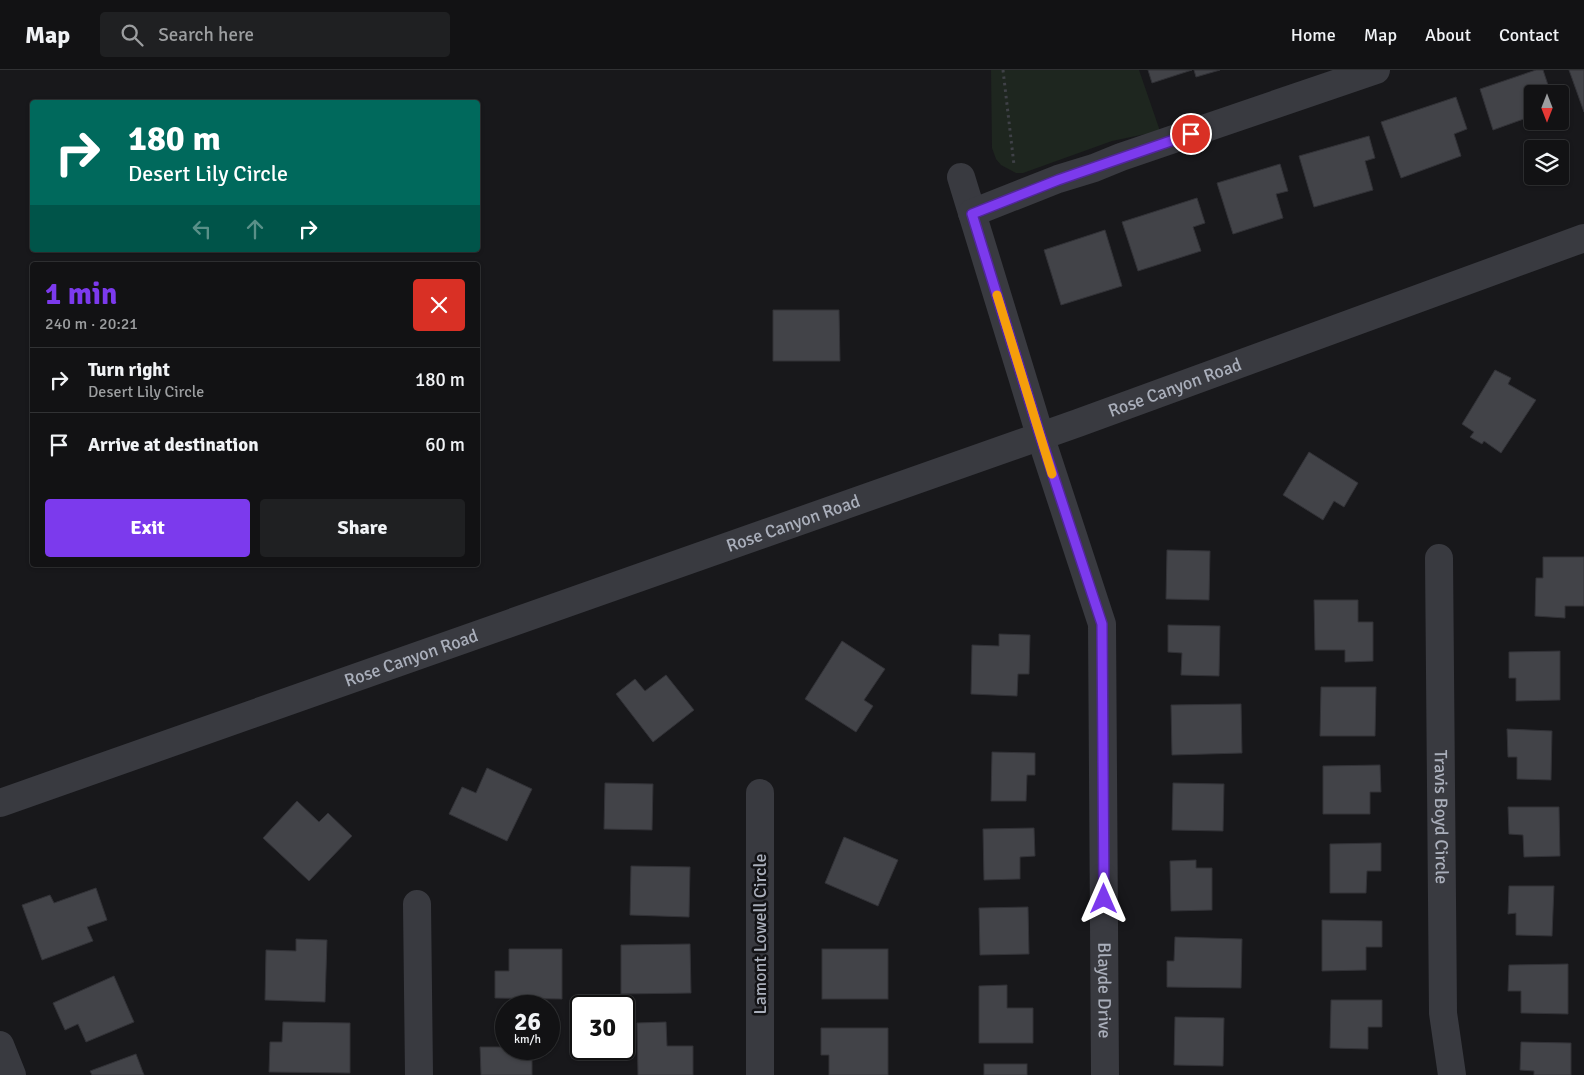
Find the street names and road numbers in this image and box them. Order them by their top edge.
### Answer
street label: Rose Canyon Road [1105,353,1244,422]
street label: Rose Canyon Road [723,490,863,557]
street label: Rose Canyon Road [341,624,481,692]
street label: Travis Boyd Circle [1430,750,1453,884]
street label: Lamont Lowell Circle [749,854,771,1014]
street label: Blayde Drive [1093,942,1116,1038]

